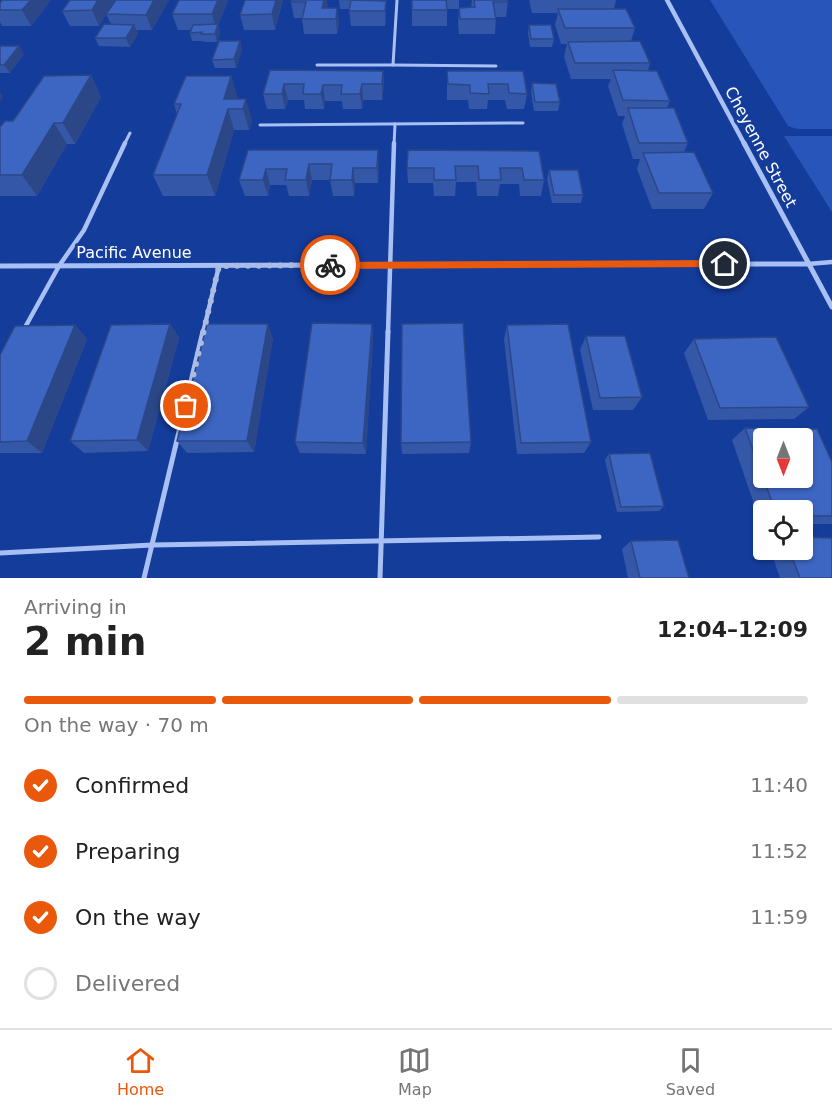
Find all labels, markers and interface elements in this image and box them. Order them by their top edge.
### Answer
street label: Cheyenne Street [721,83,801,211]
courier [300,235,360,295]
pin [699,238,750,289]
street label: Pacific Avenue [76,243,192,262]
icon: home [708,247,741,280]
icon: bike [314,249,347,282]
pin [160,380,211,431]
icon: bag [169,389,202,422]
north arrow [753,428,813,488]
map controls [753,428,813,560]
button: locate [753,500,813,560]
text: Arriving in [24,595,127,619]
text: 12:04–12:09 [657,617,808,642]
text: 2 min [24,619,146,664]
text: On the way · 70 m [24,713,209,737]
icon: check [24,769,57,802]
text: Confirmed [75,773,189,798]
text: 11:40 [750,773,808,797]
icon: check [24,835,57,868]
text: Preparing [75,839,181,864]
text: 11:52 [750,839,808,863]
icon: check [24,901,57,934]
text: On the way [75,905,201,930]
text: 11:59 [750,905,808,929]
text: Delivered [75,971,180,996]
tab: Home [117,1044,164,1099]
tab: Map [398,1044,432,1099]
tab: Saved [666,1044,715,1099]

